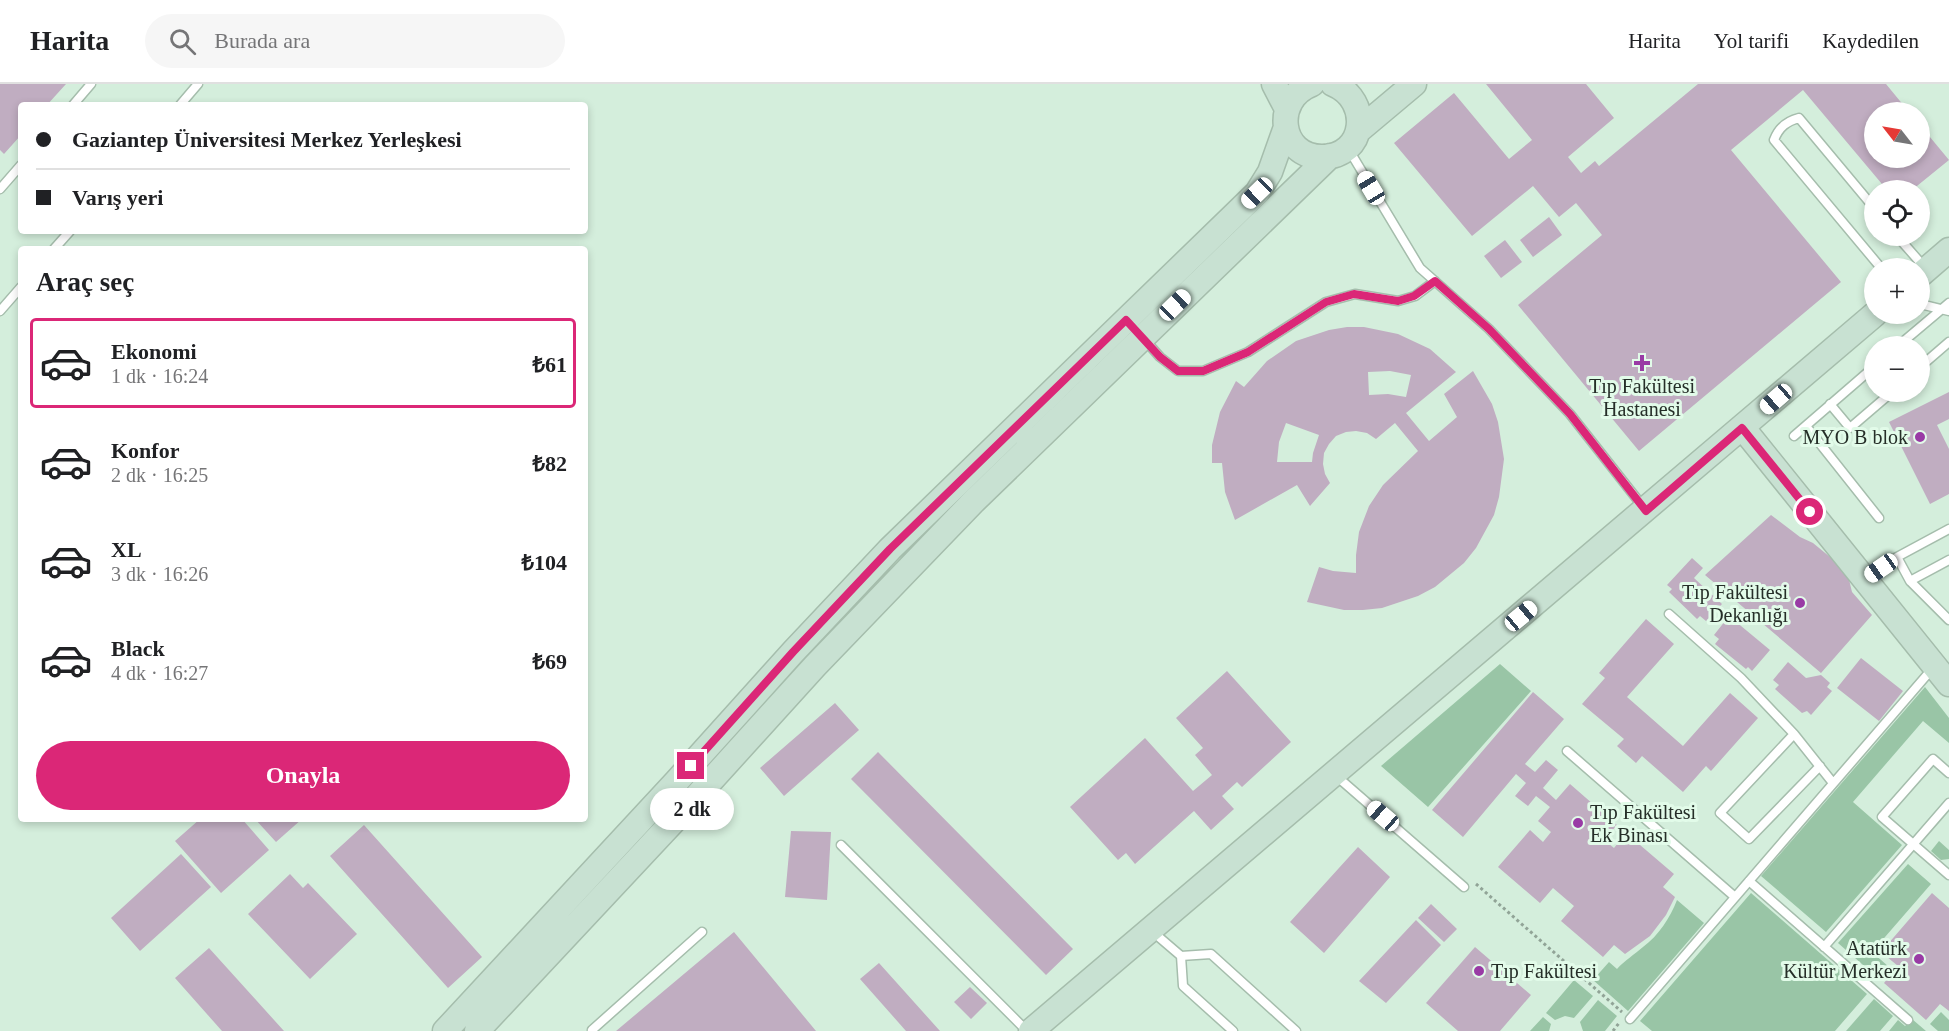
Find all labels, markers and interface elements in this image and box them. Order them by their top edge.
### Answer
search box [145,14,565,68]
text: Harita [30,25,109,56]
icon: search [166,25,199,58]
text: Burada ara [214,28,310,53]
text: Harita [1628,29,1681,53]
text: Yol tarifi [1714,29,1789,53]
text: Kaydedilen [1822,29,1919,53]
north arrow [1864,102,1930,168]
map controls [1864,102,1930,402]
text: Gaziantep Üniversitesi Merkez Yerleşkesi [72,127,462,152]
car [1354,168,1388,208]
car [1238,174,1276,212]
button: locate [1864,180,1930,246]
text: Varış yeri [72,185,163,210]
button: + [1864,258,1930,324]
text: Araç seç [36,267,134,297]
car [1156,286,1194,324]
icon: car [39,336,93,390]
button: − [1864,336,1930,402]
text: Ekonomi [111,339,197,364]
text: ₺61 [532,352,567,377]
marker: Tıp Fakültesi Hastanesi [1633,354,1651,372]
text: 1 dk · 16:24 [111,365,208,387]
place label: Tıp Fakültesi Hastanesi [1589,375,1695,420]
car [1757,380,1795,418]
place label: MYO B blok [1802,426,1908,448]
marker: MYO B blok [1913,430,1927,444]
icon: car [39,435,93,489]
text: Konfor [111,438,179,463]
text: ₺82 [532,451,567,476]
text: 2 dk · 16:25 [111,464,208,486]
route start [1796,498,1823,525]
icon: car [39,534,93,588]
text: XL [111,537,142,562]
text: ₺104 [521,550,567,575]
car [1861,550,1901,586]
text: 3 dk · 16:26 [111,563,208,585]
place label: Tıp Fakültesi Dekanlığı [1682,581,1788,627]
marker: Tıp Fakültesi Dekanlığı [1793,596,1807,610]
car [1501,598,1541,634]
icon: car [39,633,93,687]
text: Black [111,636,165,661]
text: ₺69 [532,649,567,674]
text: 4 dk · 16:27 [111,662,208,684]
button: Onayla [36,741,570,810]
route end [677,752,704,779]
callout: 2 dk [649,787,733,829]
car [1364,797,1402,835]
text: 2 dk [673,798,711,820]
place label: Tıp Fakültesi Ek Binası [1590,801,1697,846]
marker: Tıp Fakültesi Ek Binası [1571,816,1585,830]
place label: Atatürk Kültür Merkezi [1783,937,1907,982]
marker: Atatürk Kültür Merkezi [1912,952,1926,966]
place label: Tıp Fakültesi [1491,960,1598,983]
marker: Tıp Fakültesi [1472,964,1486,978]

